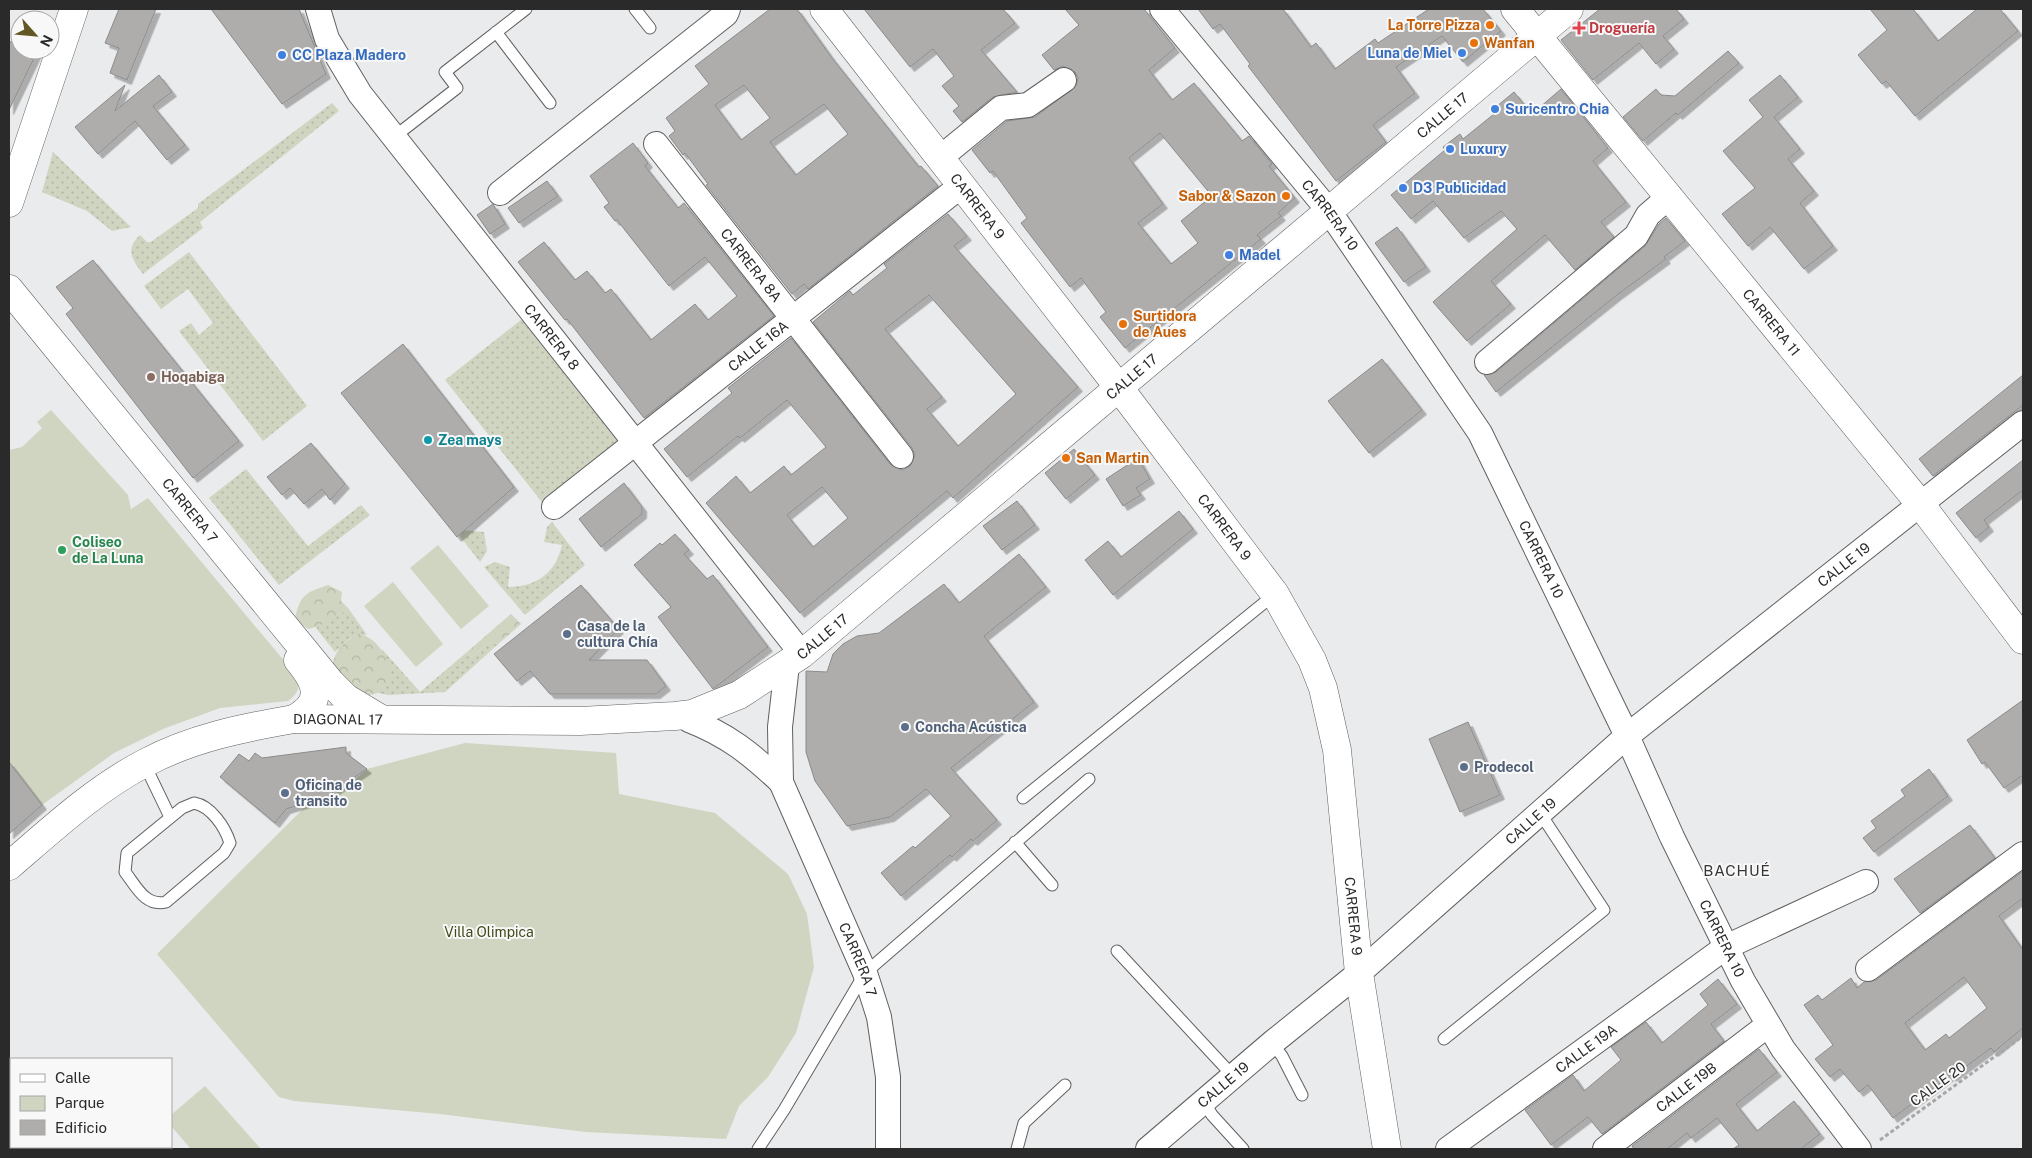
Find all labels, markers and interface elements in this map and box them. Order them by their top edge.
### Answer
north arrow [10,10,60,60]
place label: La Torre Pizza [1388,17,1480,33]
marker: La Torre Pizza [1484,19,1496,31]
place label: Droguería [1589,20,1655,36]
marker: Droguería [1573,22,1585,34]
text: N [37,32,56,49]
place label: Wanfan [1484,35,1535,51]
marker: Wanfan [1468,37,1480,49]
place label: Luna de Miel [1367,45,1452,61]
place label: CC Plaza Madero [292,47,406,63]
marker: Luna de Miel [1456,47,1468,59]
marker: CC Plaza Madero [276,49,288,61]
street label: CALLE 17 [1414,89,1471,141]
place label: Suricentro Chia [1505,101,1609,117]
marker: Suricentro Chia [1489,103,1501,115]
place label: Luxury [1460,141,1507,157]
marker: Luxury [1444,143,1456,155]
street label: CARRERA 9 [947,170,1008,242]
street label: CARRERA 10 [1298,176,1362,254]
place label: D3 Publicidad [1413,180,1506,196]
marker: D3 Publicidad [1397,182,1409,194]
place label: Sabor & Sazon [1178,188,1276,204]
marker: Sabor & Sazon [1280,190,1292,202]
street label: CARRERA 8A [717,225,785,305]
place label: Madel [1239,247,1281,263]
marker: Madel [1223,249,1235,261]
street label: CARRERA 11 [1740,286,1804,359]
street label: CARRERA 8 [521,301,583,373]
place label: Surtidora de Aues [1133,308,1197,340]
street label: CALLE 16A [725,317,791,375]
marker: Surtidora de Aues [1117,318,1129,330]
street label: CALLE 17 [1103,351,1161,403]
place label: Hoqabiga [161,369,225,385]
marker: Hoqabiga [145,371,157,383]
place label: Zea mays [438,432,502,448]
marker: Zea mays [422,434,434,446]
place label: San Martin [1076,450,1149,466]
marker: San Martin [1060,452,1072,464]
street label: CARRERA 7 [159,475,221,546]
street label: CARRERA 9 [1194,491,1255,564]
street label: CARRERA 10 [1516,518,1567,601]
place label: Coliseo de La Luna [72,534,144,566]
street label: CALLE 19 [1815,539,1873,590]
marker: Coliseo de La Luna [56,544,68,556]
street label: CALLE 17 [794,611,851,663]
place label: Casa de la cultura Chía [577,618,658,650]
marker: Casa de la cultura Chía [561,628,573,640]
street label: DIAGONAL 17 [293,711,383,728]
place label: Concha Acústica [915,719,1027,735]
marker: Concha Acústica [899,721,911,733]
place label: Prodecol [1474,759,1534,775]
marker: Prodecol [1458,761,1470,773]
place label: Oficina de transito [295,777,362,809]
marker: Oficina de transito [279,787,291,799]
street label: CALLE 19 [1502,794,1559,848]
district label: BACHUÉ [1703,862,1771,879]
street label: CARRERA 9 [1342,876,1365,956]
street label: CARRERA 10 [1696,897,1748,980]
street label: CARRERA 7 [836,920,880,998]
park label: Villa Olimpica [444,924,534,940]
street label: CALLE 19A [1552,1021,1620,1076]
legend [10,1058,172,1148]
street label: CALLE 19 [1194,1058,1252,1111]
street label: CALLE 19B [1653,1059,1719,1115]
street label: CALLE 20 [1907,1059,1969,1109]
text: Calle [55,1069,91,1086]
text: Parque [55,1094,105,1111]
text: Edificio [55,1119,107,1136]

